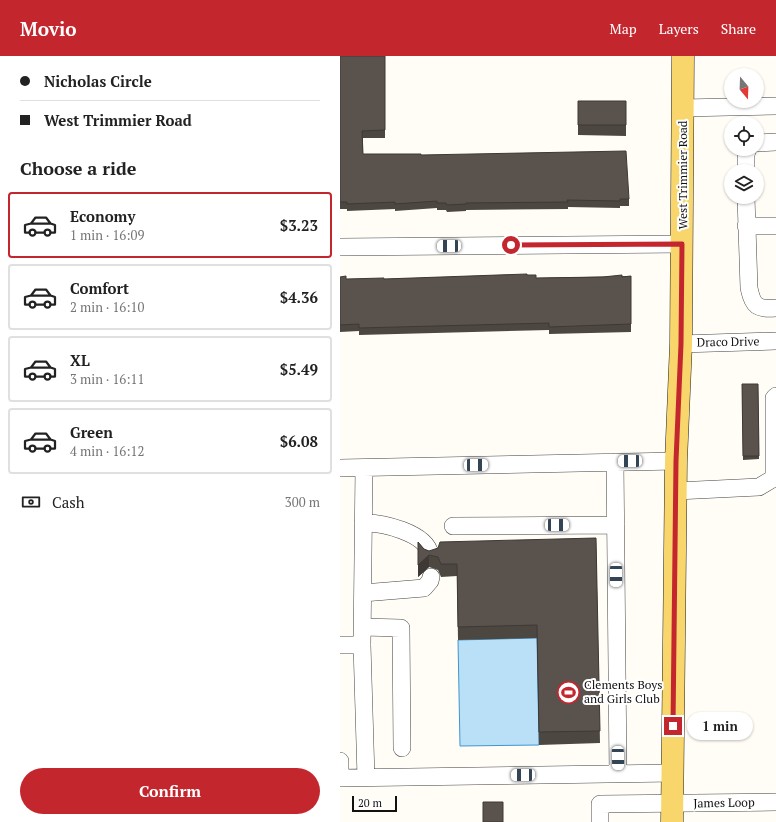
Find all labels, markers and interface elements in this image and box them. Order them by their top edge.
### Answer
text: Movio [20,16,77,41]
text: Map [610,19,637,38]
text: Layers [659,19,699,38]
text: Share [721,19,756,38]
north arrow [724,68,764,108]
map controls [724,68,764,204]
text: Nicholas Circle [44,71,152,91]
text: West Trimmier Road [44,110,192,130]
button: locate [724,116,764,156]
street label: West Trimmier Road [675,120,690,229]
text: Choose a ride [20,156,136,180]
button: layers [724,164,764,204]
text: Economy [70,206,135,226]
icon: car [22,207,58,243]
text: $3.23 [280,215,318,235]
text: 1 min · 16:09 [70,226,144,244]
route start [502,236,520,254]
car [437,240,461,252]
text: Comfort [70,278,129,298]
icon: car [22,279,58,315]
text: $4.36 [280,287,318,307]
text: 2 min · 16:10 [70,298,144,316]
street label: Draco Drive [697,333,759,350]
text: XL [70,350,90,370]
icon: car [22,351,58,387]
text: $5.49 [280,359,318,379]
text: 3 min · 16:11 [70,370,144,388]
text: Green [70,422,113,442]
icon: car [22,423,58,459]
text: $6.08 [280,431,318,451]
text: 4 min · 16:12 [70,442,144,460]
car [618,455,642,467]
car [464,459,488,471]
icon: cash [20,491,42,513]
text: Cash [52,492,85,512]
text: 300 m [285,493,320,511]
car [545,519,569,531]
car [610,563,622,587]
place label: Clements Boys and Girls Club [584,677,663,706]
sports icon: Clements Boys and Girls Club [556,679,582,705]
callout: 1 min [687,712,753,740]
route end [664,717,682,735]
text: 1 min [702,717,738,735]
car [612,746,624,770]
button: Confirm [20,768,320,814]
car [511,769,535,781]
scale bar [352,794,397,813]
street label: James Loop [693,794,755,811]
text: 20 m [358,796,382,810]

